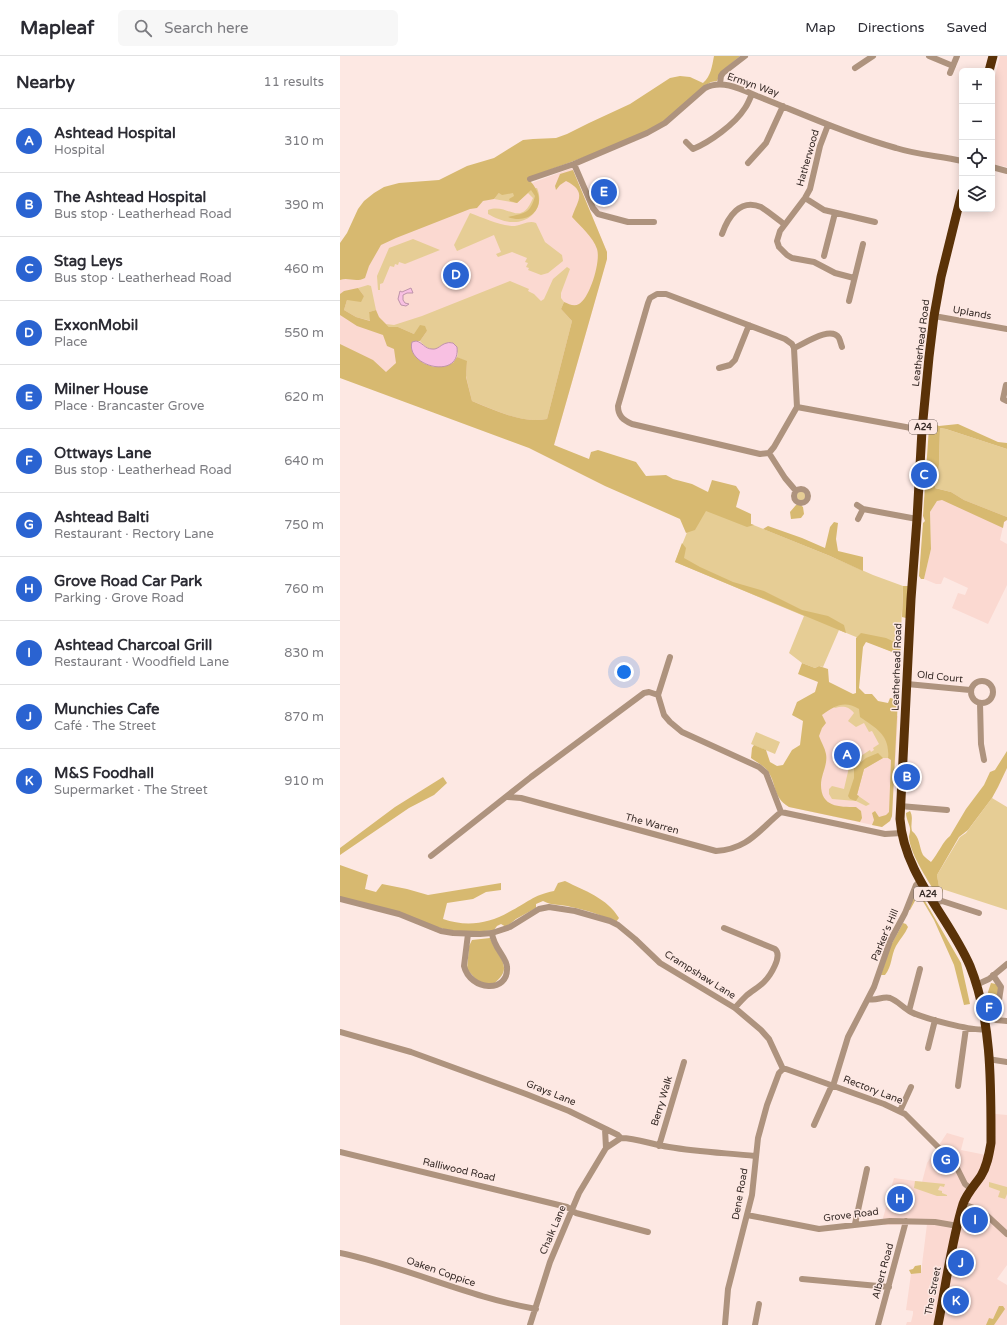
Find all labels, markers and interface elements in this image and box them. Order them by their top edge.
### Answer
search box [118,10,398,46]
text: Mapleaf [20,17,94,39]
icon: search [132,17,154,39]
text: Search here [164,19,249,37]
text: Map [805,19,836,36]
text: Directions [858,19,925,36]
text: Saved [947,19,987,36]
map controls [959,68,995,212]
button: + [959,68,995,104]
street label: Ermyn Way [726,71,781,100]
text: Nearby [16,72,75,93]
text: 11 results [264,74,324,90]
button: − [959,104,995,140]
text: Ashtead Hospital [54,124,176,142]
street label: Hatherwood [794,128,822,188]
text: A [24,133,34,149]
text: 310 m [284,133,324,149]
button: locate [959,140,995,176]
text: Hospital [54,142,105,158]
button: layers [959,176,995,212]
pin: E [591,177,617,207]
text: The Ashtead Hospital [54,188,206,206]
text: B [24,197,34,213]
text: 390 m [284,197,324,213]
text: Bus stop · Leatherhead Road [54,206,232,222]
text: Stag Leys [54,252,123,270]
pin: D [443,260,469,290]
text: C [24,261,34,277]
text: 460 m [284,261,324,277]
text: Bus stop · Leatherhead Road [54,270,232,286]
street label: Leatherhead Road [910,299,932,387]
street label: Uplands [952,304,992,322]
text: ExxonMobil [54,316,138,334]
text: D [24,325,34,341]
text: 550 m [284,325,324,341]
text: Place [54,334,87,350]
text: Milner House [54,380,148,398]
text: E [25,389,33,405]
text: 620 m [284,389,324,405]
text: Place · Brancaster Grove [54,398,204,414]
road number: A24 [909,420,937,434]
text: Ottways Lane [54,444,152,462]
text: F [25,453,33,469]
text: 640 m [284,453,324,469]
pin: C [911,460,937,490]
text: Bus stop · Leatherhead Road [54,462,232,478]
text: Ashtead Balti [54,508,149,526]
text: G [24,517,34,533]
text: 750 m [284,517,324,533]
text: Restaurant · Rectory Lane [54,526,214,542]
text: Grove Road Car Park [54,572,202,590]
text: H [24,581,34,597]
text: 760 m [284,581,324,597]
text: Parking · Grove Road [54,590,184,606]
street label: Leatherhead Road [889,623,905,711]
text: Ashtead Charcoal Grill [54,636,212,654]
text: I [27,645,31,661]
text: 830 m [284,645,324,661]
text: Restaurant · Woodfield Lane [54,654,229,670]
your location [614,662,634,682]
street label: Old Court [916,669,964,685]
text: Munchies Cafe [54,700,159,718]
text: J [26,709,32,725]
text: 870 m [284,709,324,725]
text: Café · The Street [54,718,156,734]
pin: A [834,740,860,770]
pin: B [894,762,920,792]
text: M&S Foodhall [54,764,154,782]
text: K [25,773,33,789]
text: 910 m [284,773,324,789]
text: Supermarket · The Street [54,782,208,798]
street label: The Warren [624,811,680,837]
road number: A24 [914,887,942,901]
street label: Parker's Hill [869,907,901,963]
street label: Crampshaw Lane [662,948,738,1002]
pin: F [976,993,1002,1023]
street label: Rectory Lane [842,1073,905,1107]
street label: Berry Walk [649,1074,675,1127]
street label: Grays Lane [524,1078,578,1109]
pin: G [933,1145,959,1175]
street label: Ralliwood Road [421,1156,497,1184]
street label: Dene Road [730,1167,750,1221]
pin: H [887,1184,913,1214]
street label: Chalk Lane [537,1203,569,1256]
pin: I [962,1205,988,1235]
street label: Grove Road [823,1206,879,1224]
street label: Albert Road [870,1242,896,1300]
pin: J [948,1248,974,1278]
street label: Oaken Coppice [405,1255,477,1290]
street label: The Street [922,1266,944,1316]
pin: K [943,1286,969,1316]

